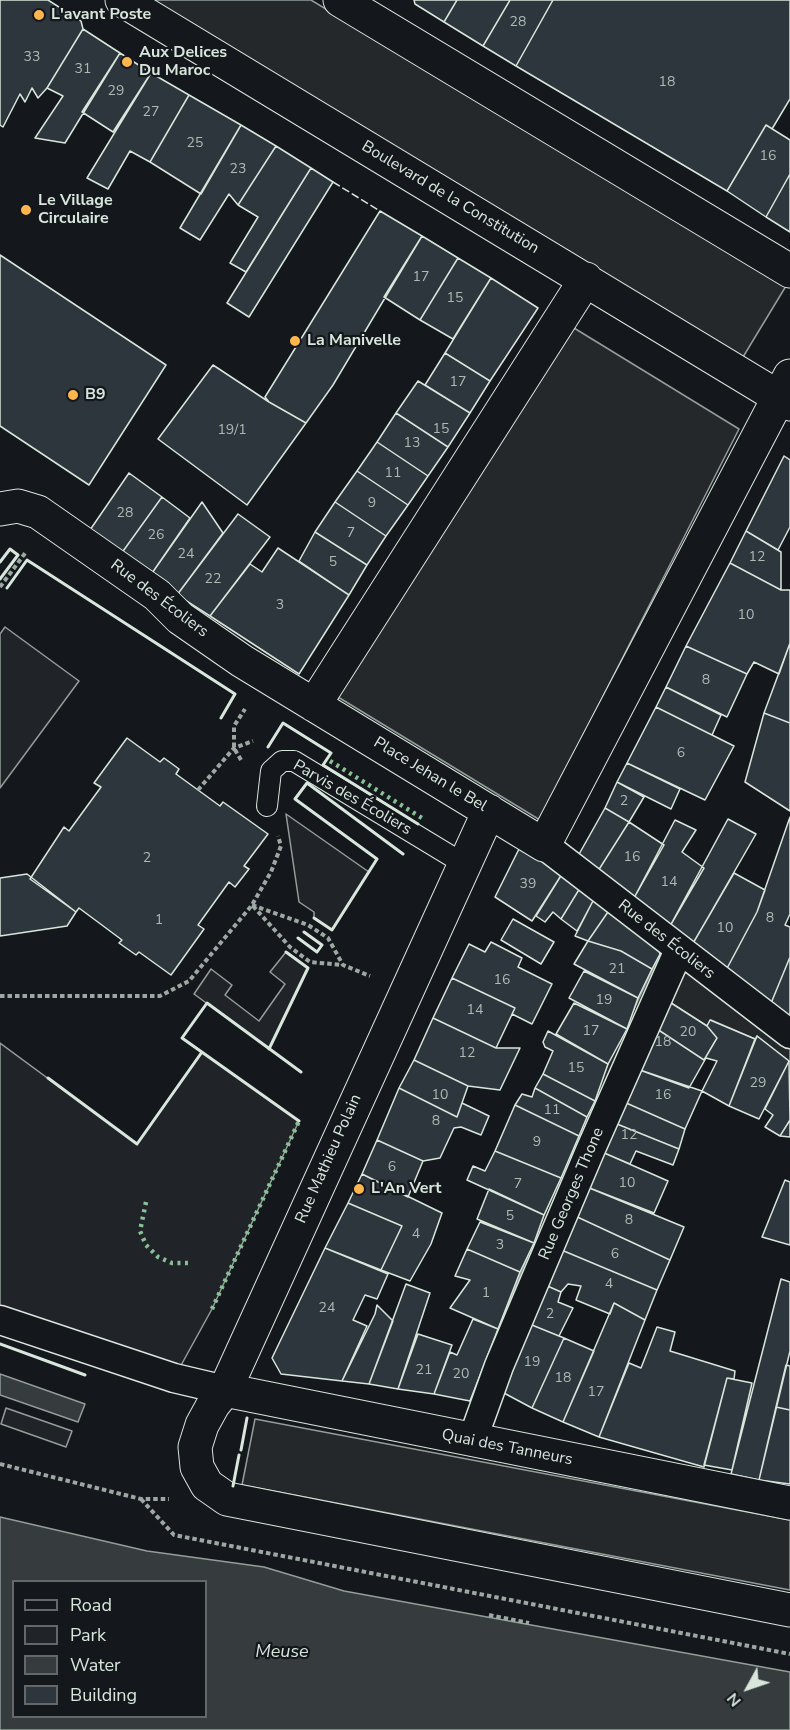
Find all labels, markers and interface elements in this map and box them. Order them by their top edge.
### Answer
place label: L'avant Poste [51,5,151,25]
marker: L'avant Poste [32,8,46,22]
house number: 28 [510,15,526,31]
place label: Aux Delices Du Maroc [139,43,227,81]
house number: 33 [24,50,40,66]
marker: Aux Delices Du Maroc [120,55,134,69]
house number: 31 [75,62,91,78]
house number: 18 [659,75,675,91]
house number: 29 [108,84,124,100]
house number: 27 [143,105,159,121]
house number: 25 [187,136,203,152]
street label: Boulevard de la Constitution [358,137,542,259]
house number: 16 [760,149,776,165]
house number: 23 [230,162,246,178]
place label: Le Village Circulaire [38,191,113,229]
marker: Le Village Circulaire [19,203,33,217]
house number: 17 [413,270,429,286]
house number: 15 [447,291,463,307]
place label: La Manivelle [307,331,401,351]
marker: La Manivelle [288,334,302,348]
house number: 17 [450,375,466,391]
place label: B9 [85,385,106,405]
marker: B9 [66,388,80,402]
house number: 15 [433,422,449,438]
house number: 19/1 [217,423,247,439]
house number: 13 [404,436,420,452]
house number: 11 [385,466,401,482]
house number: 9 [368,496,376,512]
house number: 28 [117,506,133,522]
house number: 7 [347,526,355,542]
house number: 26 [148,528,164,544]
house number: 24 [178,547,194,563]
house number: 12 [749,550,765,566]
house number: 5 [329,555,337,571]
street label: Rue des Écoliers [106,556,212,642]
house number: 22 [205,572,221,588]
house number: 3 [276,598,284,614]
house number: 10 [738,608,754,624]
house number: 8 [702,673,710,689]
street label: Place Jehan le Bel [370,734,490,816]
house number: 6 [677,746,685,762]
street label: Parvis des Écoliers [289,756,415,840]
house number: 2 [620,794,628,810]
house number: 16 [624,850,640,866]
house number: 2 [143,851,151,867]
house number: 14 [661,875,677,891]
house number: 39 [520,877,536,893]
street label: Rue des Écoliers [614,896,718,984]
house number: 8 [766,911,774,927]
house number: 1 [155,913,163,929]
house number: 10 [717,921,733,937]
house number: 21 [609,962,625,978]
house number: 16 [494,973,510,989]
house number: 19 [596,993,612,1009]
house number: 14 [467,1003,483,1019]
house number: 17 [583,1024,599,1040]
house number: 20 [680,1025,696,1041]
house number: 18 [655,1035,671,1051]
house number: 12 [459,1046,475,1062]
house number: 15 [568,1061,584,1077]
house number: 29 [750,1076,766,1092]
house number: 10 [432,1088,448,1104]
house number: 16 [655,1088,671,1104]
street label: Rue Mathieu Polain [292,1092,366,1226]
house number: 11 [544,1103,560,1119]
house number: 8 [432,1114,440,1130]
street label: Rue Georges Thone [535,1125,609,1263]
house number: 12 [621,1128,637,1144]
house number: 9 [533,1135,541,1151]
house number: 6 [388,1160,396,1176]
house number: 10 [619,1176,635,1192]
house number: 7 [514,1177,522,1193]
place label: L'An Vert [371,1179,441,1199]
marker: L'An Vert [352,1182,366,1196]
house number: 5 [506,1209,514,1225]
house number: 8 [625,1213,633,1229]
house number: 4 [412,1227,420,1243]
house number: 3 [496,1238,504,1254]
house number: 6 [611,1247,619,1263]
house number: 4 [605,1277,613,1293]
house number: 1 [482,1286,490,1302]
house number: 24 [319,1301,335,1317]
house number: 2 [546,1307,554,1323]
house number: 19 [524,1355,540,1371]
house number: 21 [416,1363,432,1379]
house number: 20 [453,1367,469,1383]
house number: 18 [555,1371,571,1387]
house number: 17 [588,1385,604,1401]
street label: Quai des Tanneurs [440,1426,574,1470]
legend [12,1580,207,1718]
text: Road [70,1593,112,1617]
text: Park [70,1623,106,1647]
water label: Meuse [255,1642,309,1664]
text: Water [70,1653,121,1677]
north arrow [718,1658,778,1718]
text: Building [70,1683,137,1707]
text: N [722,1688,746,1711]

